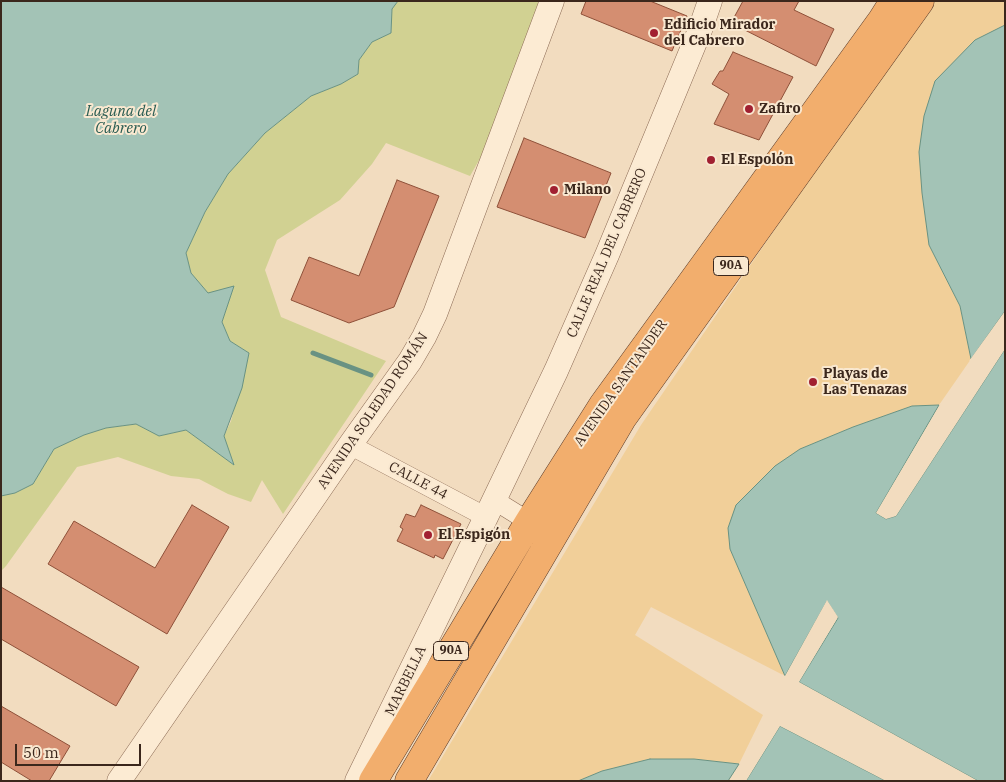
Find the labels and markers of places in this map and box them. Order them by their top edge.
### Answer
place label: Edificio Mirador del Cabrero [664,17,775,49]
marker: Edificio Mirador del Cabrero [648,27,660,39]
place label: Zafiro [759,101,801,117]
marker: Zafiro [743,103,755,115]
place label: El Espolón [721,152,793,168]
marker: El Espolón [705,154,717,166]
place label: Milano [564,182,611,198]
marker: Milano [548,184,560,196]
place label: Playas de Las Tenazas [823,366,907,398]
marker: Playas de Las Tenazas [807,376,819,388]
place label: El Espigón [438,527,510,543]
marker: El Espigón [422,529,434,541]

